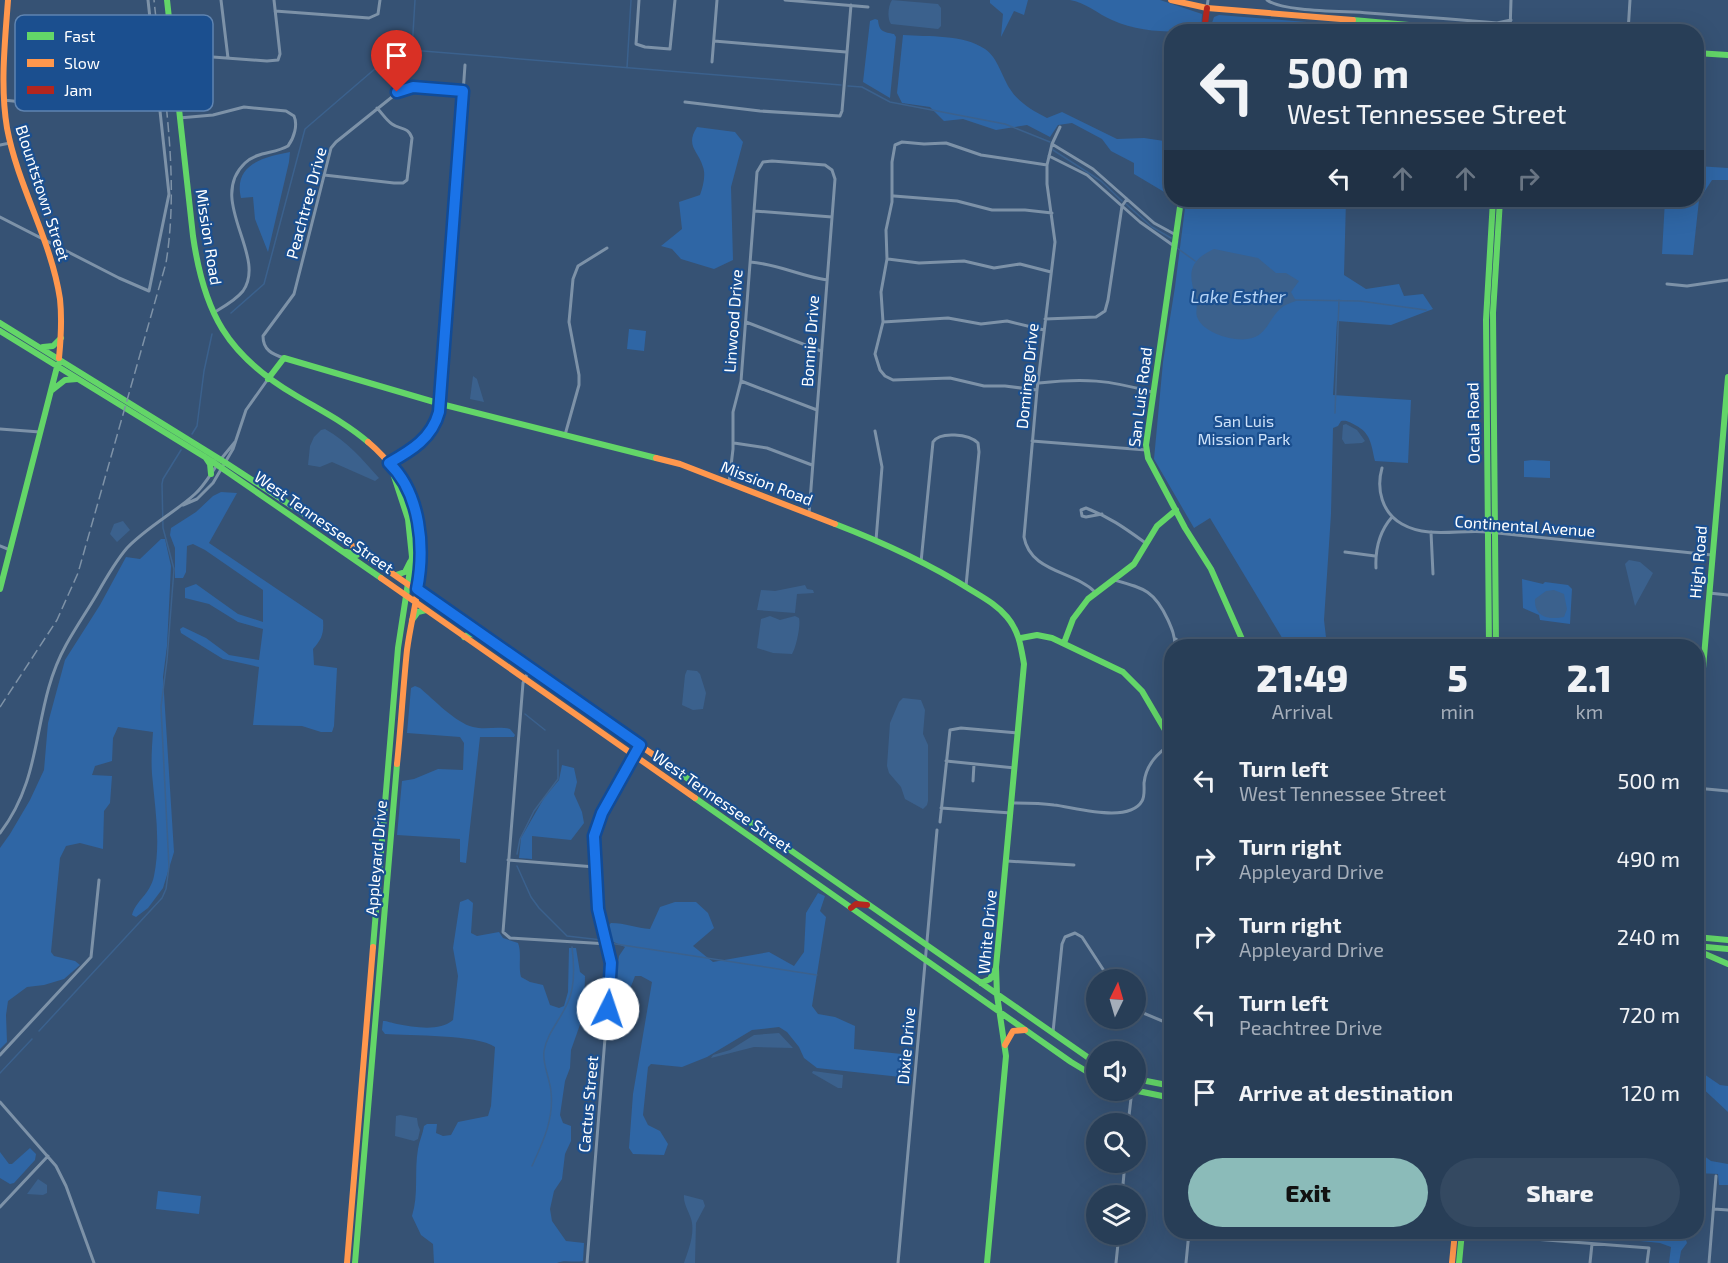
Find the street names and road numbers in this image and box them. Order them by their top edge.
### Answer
street label: Blountstown Street [12,122,74,263]
street label: Peachtree Drive [281,145,330,261]
street label: Mission Road [193,188,226,286]
street label: Linwood Drive [719,269,746,373]
street label: Bonnie Drive [797,295,822,387]
street label: Domingo Drive [1011,322,1042,430]
street label: San Luis Road [1124,346,1155,448]
street label: Ocala Road [1462,382,1483,464]
street label: Mission Road [718,456,816,509]
street label: West Tennessee Street [251,466,398,577]
street label: Continental Avenue [1454,511,1596,540]
street label: High Road [1685,525,1710,599]
street label: West Tennessee Street [649,745,796,856]
street label: Appleyard Drive [361,799,390,917]
street label: White Drive [973,889,1000,975]
street label: Dixie Drive [893,1007,918,1085]
street label: Cactus Street [574,1055,601,1153]

